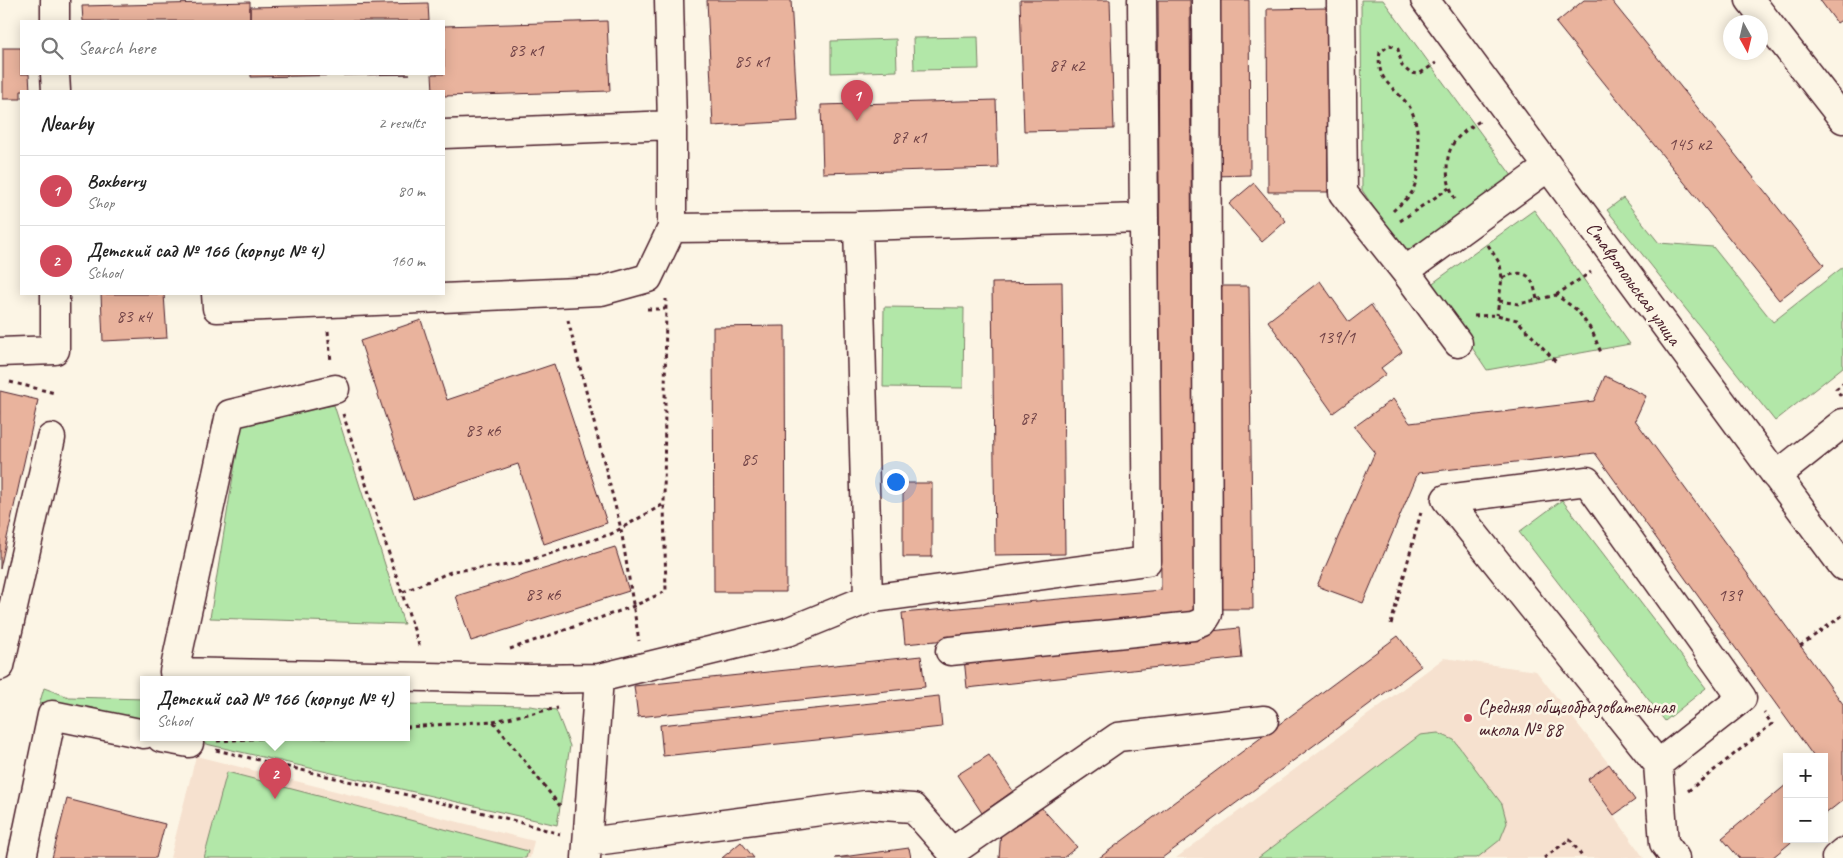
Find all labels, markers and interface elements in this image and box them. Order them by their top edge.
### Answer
north arrow [1723,15,1768,60]
search box [20,20,445,75]
icon: search [38,34,66,62]
text: Search here [78,36,155,60]
house number: 83 к1 [508,39,545,61]
house number: 85 к1 [734,50,771,72]
house number: 87 к2 [1049,54,1087,76]
pin: 1 [841,80,873,121]
text: Nearby [40,110,93,136]
text: 2 results [378,113,425,133]
house number: 87 к1 [891,126,928,148]
house number: 145 к2 [1668,133,1714,155]
text: Boxberry [87,169,145,193]
text: 1 [52,181,60,201]
text: 80 m [398,181,425,201]
text: Shop [87,193,114,213]
street label: Ставропольская улица [1580,217,1688,352]
text: Детский сад № 166 (корпус № 4) [87,239,324,263]
text: 2 [52,251,60,271]
text: 160 m [391,251,425,271]
text: School [87,263,121,283]
house number: 83 к4 [116,305,154,327]
house number: 139/1 [1317,326,1356,348]
house number: 87 [1020,407,1037,429]
house number: 83 к6 [465,419,502,441]
house number: 85 [741,448,758,470]
your location [883,469,909,495]
house number: 83 к6 [525,583,562,605]
house number: 139 [1718,584,1744,606]
popup [140,676,410,741]
text: Детский сад № 166 (корпус № 4) [157,687,393,711]
place label: Средняя общеобразовательная школа № 88 [1478,694,1677,742]
text: School [157,711,191,731]
marker: Средняя общеобразовательная школа № 88 [1462,712,1474,724]
map controls [1783,753,1828,843]
button: + [1783,753,1828,798]
pin: 2 [259,758,291,799]
button: − [1783,798,1828,843]

